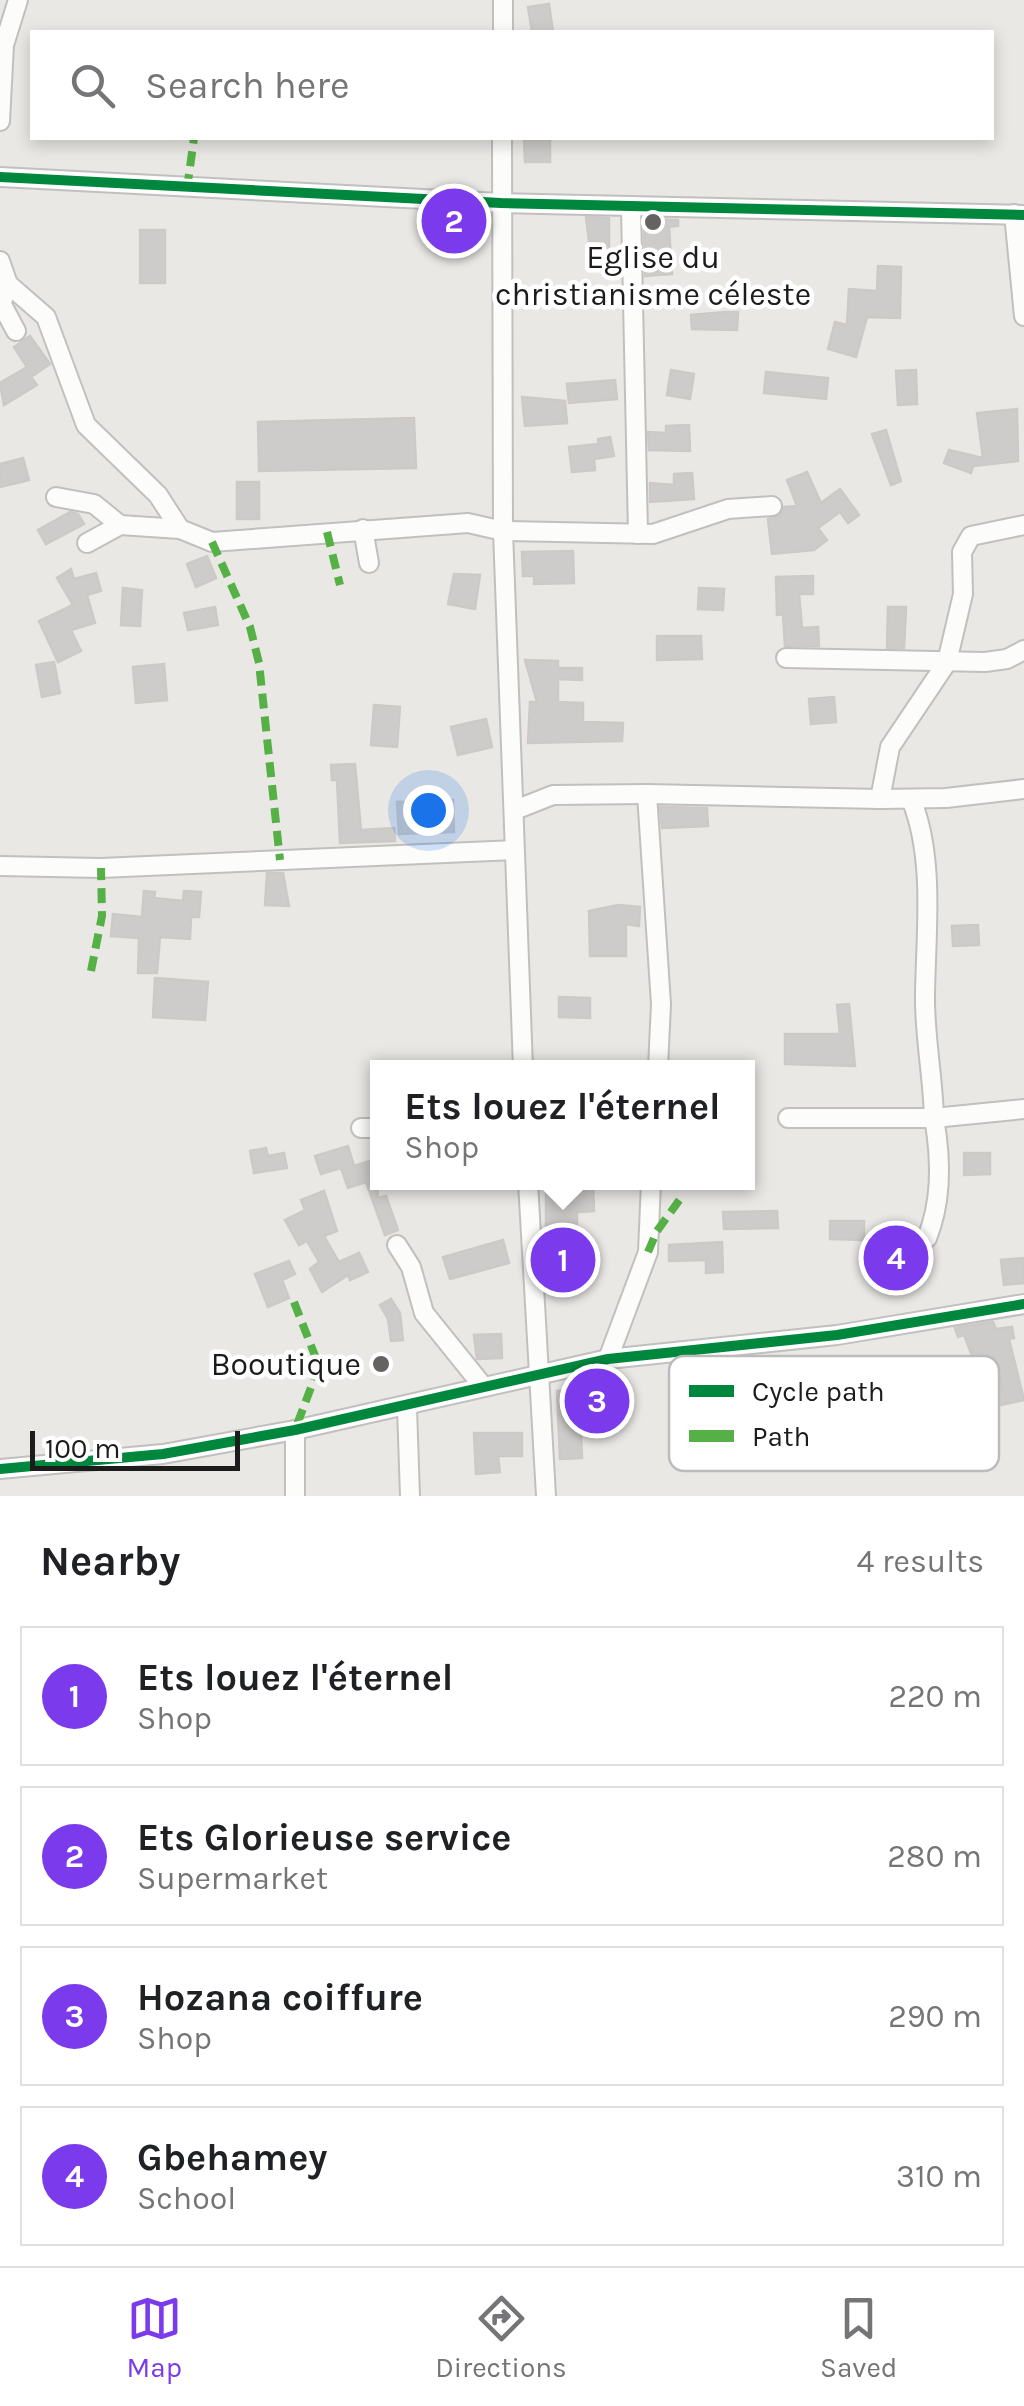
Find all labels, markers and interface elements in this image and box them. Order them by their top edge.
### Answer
search box [30,30,994,140]
icon: search [65,58,120,113]
text: Search here [145,63,349,108]
pin: 2 [422,184,486,258]
marker: Eglise du christianisme céleste [642,211,664,233]
place label: Eglise du christianisme céleste [495,239,811,313]
your location [403,785,454,836]
popup [370,1060,755,1190]
text: Ets louez l'éternel [404,1084,721,1129]
text: Shop [404,1129,479,1166]
pin: 4 [864,1220,928,1296]
pin: 1 [530,1222,596,1298]
place label: Booutique [211,1346,361,1383]
marker: Booutique [370,1353,392,1375]
legend [669,1356,999,1471]
pin: 3 [564,1364,630,1438]
text: Cycle path [752,1375,885,1408]
text: Path [752,1420,810,1453]
scale bar [30,1426,240,1470]
text: 100 m [45,1432,120,1465]
text: Nearby [40,1536,180,1586]
text: 4 results [857,1543,984,1580]
text: Ets louez l'éternel [137,1655,453,1700]
text: 1 [69,1678,80,1715]
text: 220 m [888,1678,982,1715]
text: Shop [137,1700,212,1737]
text: Ets Glorieuse service [137,1815,511,1860]
text: 2 [65,1838,84,1875]
text: 280 m [887,1838,982,1875]
text: Supermarket [137,1860,328,1897]
text: Hozana coiffure [137,1975,423,2020]
text: 3 [65,1998,84,2035]
text: 290 m [888,1998,982,2035]
text: Shop [137,2020,212,2057]
text: Gbehamey [137,2135,327,2180]
text: 4 [65,2158,84,2195]
text: 310 m [896,2158,982,2195]
text: School [137,2180,236,2217]
tab: Map [127,2291,182,2384]
tab: Directions [435,2291,567,2384]
tab: Saved [820,2291,897,2384]

